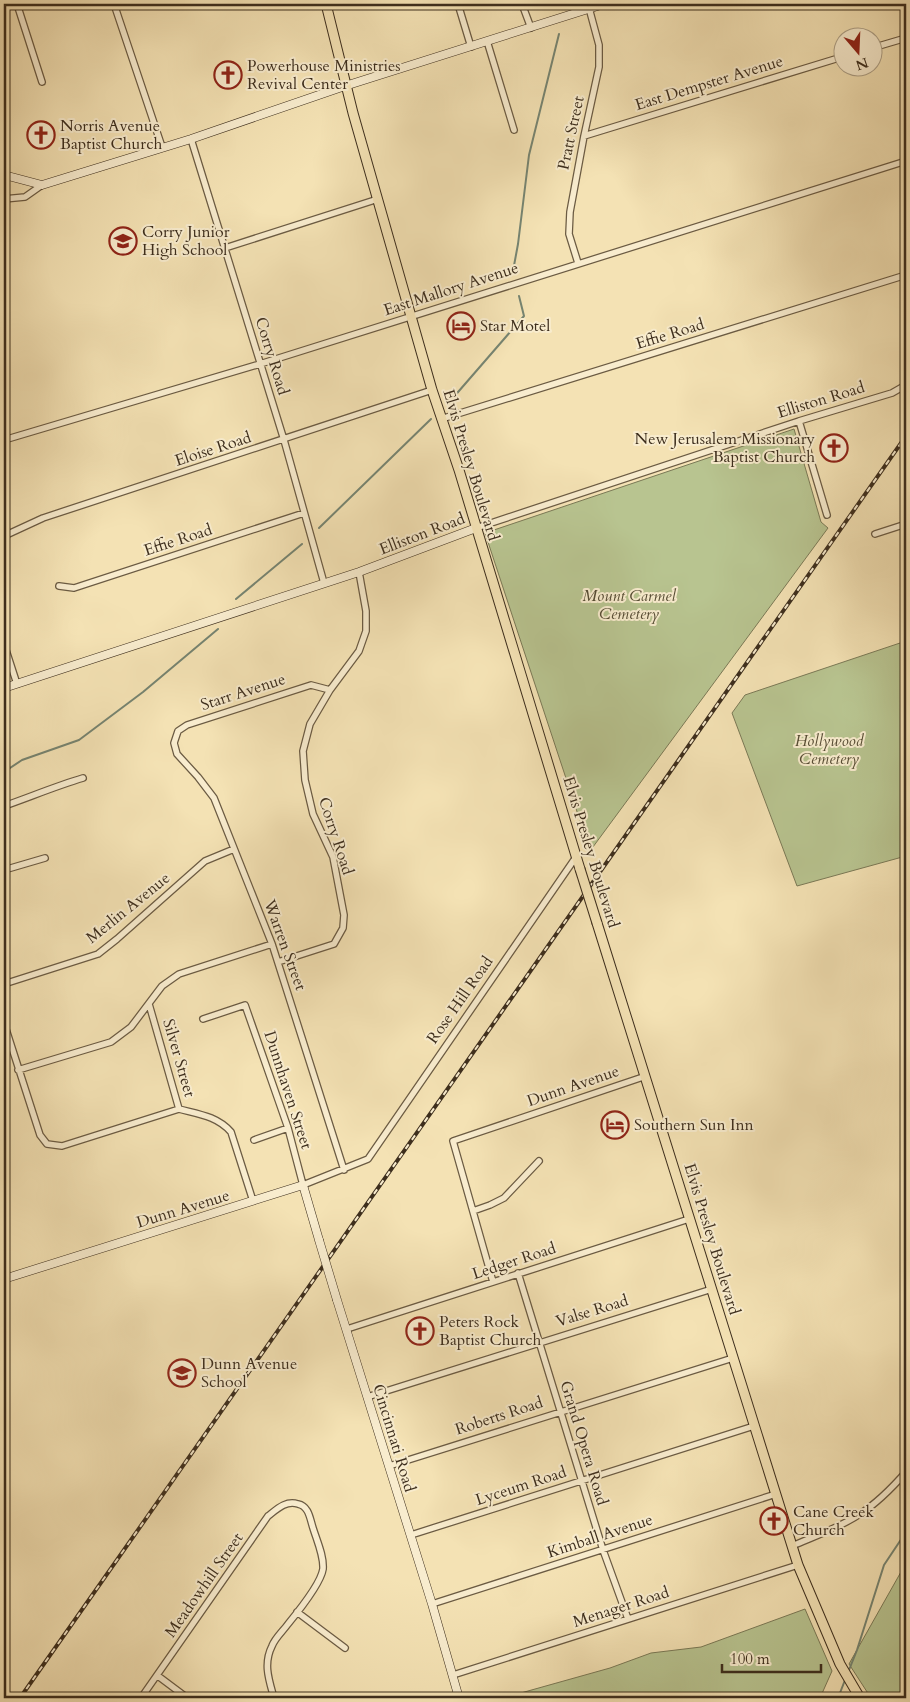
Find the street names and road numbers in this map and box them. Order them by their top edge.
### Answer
street label: East Dempster Avenue [632,50,786,116]
street label: Pratt Street [552,94,590,172]
street label: East Mallory Avenue [381,257,521,321]
street label: Effie Road [633,313,707,355]
street label: Corry Road [250,314,294,398]
street label: Elliston Road [775,376,868,424]
street label: Elvis Presley Boulevard [438,387,505,544]
street label: Eloise Road [172,426,255,472]
street label: Elliston Road [376,507,468,560]
street label: Effie Road [141,519,215,561]
street label: Starr Avenue [198,668,288,716]
street label: Elvis Presley Boulevard [558,774,625,931]
street label: Corry Road [313,794,359,878]
street label: Merlin Avenue [81,867,175,949]
street label: Warren Street [258,895,312,994]
street label: Rose Hill Road [422,951,499,1048]
street label: Silver Street [157,1016,201,1100]
street label: Dunnhaven Street [259,1028,317,1152]
street label: Dunn Avenue [524,1060,622,1112]
street label: Elvis Presley Boulevard [679,1161,746,1318]
street label: Dunn Avenue [134,1184,232,1234]
street label: Ledger Road [469,1237,559,1285]
street label: Valse Road [553,1289,631,1332]
street label: Grand Opera Road [555,1378,614,1508]
street label: Cincinnati Road [367,1381,421,1495]
street label: Roberts Road [452,1391,546,1441]
street label: Lyceum Road [473,1461,570,1511]
street label: Kimball Avenue [544,1509,656,1563]
street label: Meadowhill Street [160,1528,248,1642]
street label: Menager Road [570,1581,672,1633]

